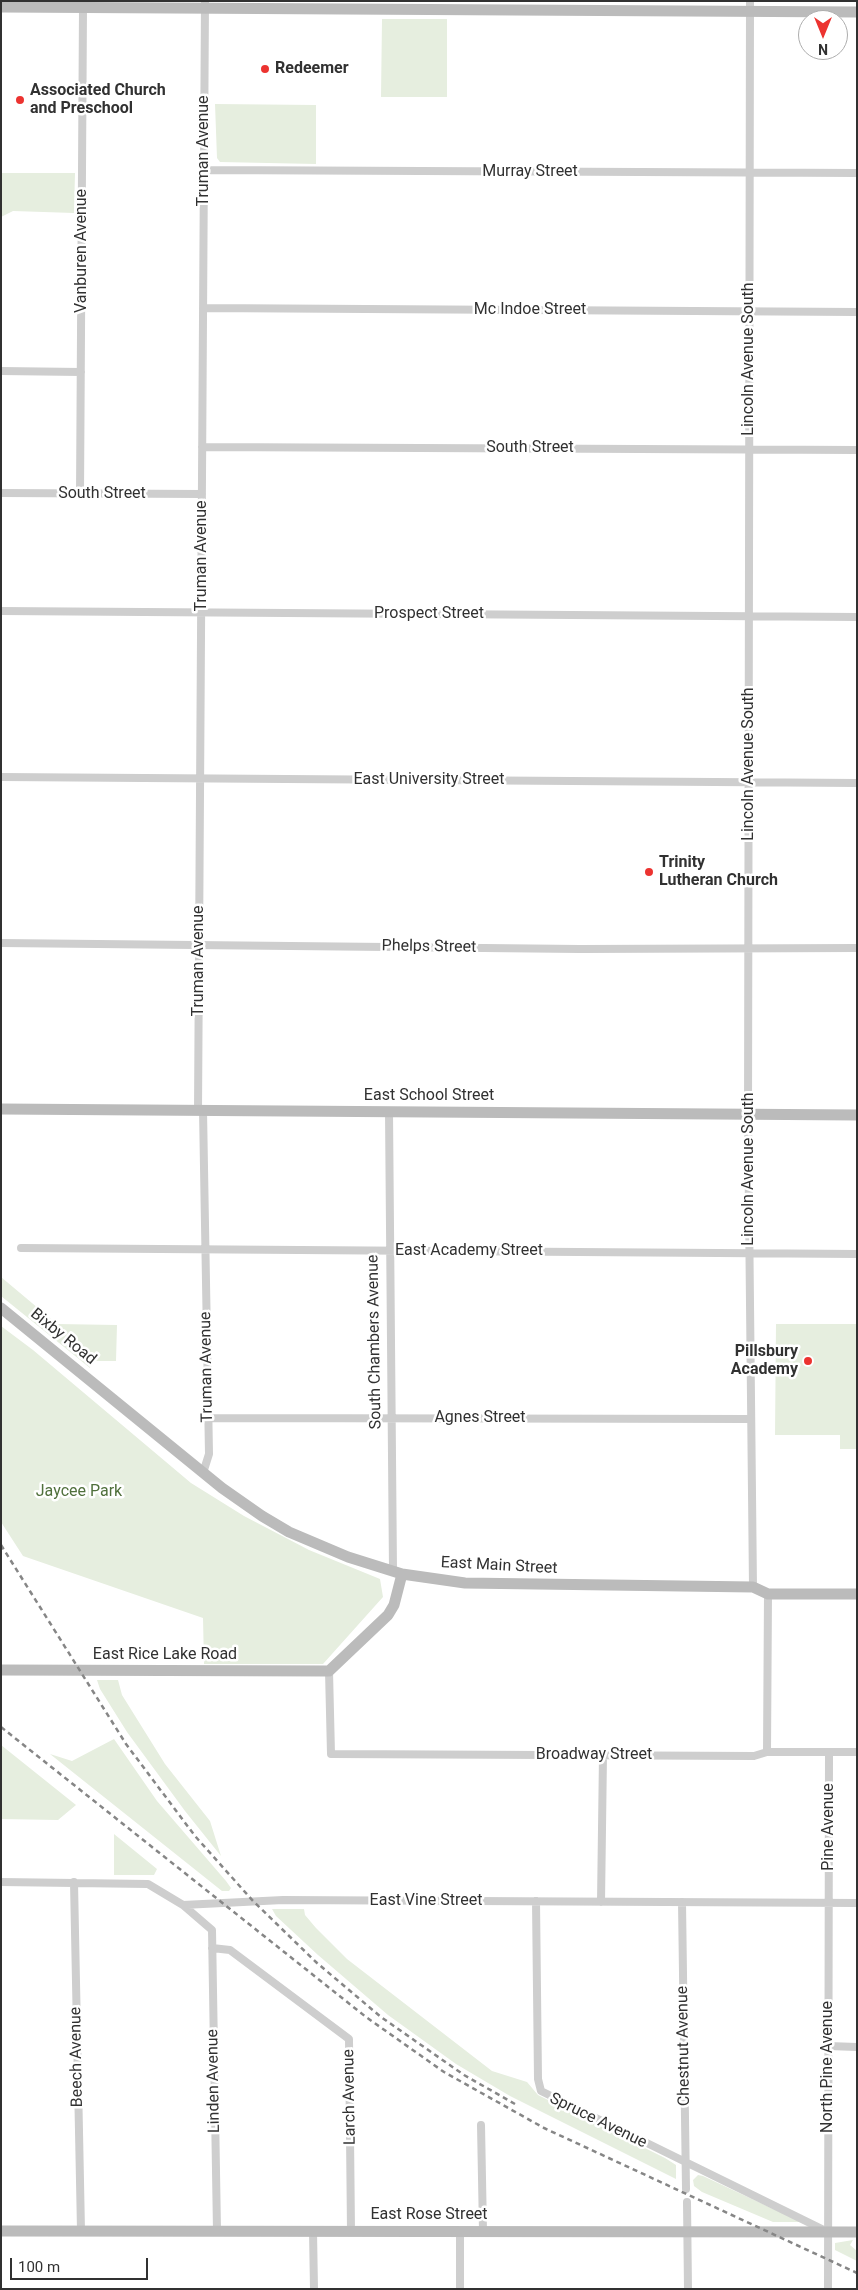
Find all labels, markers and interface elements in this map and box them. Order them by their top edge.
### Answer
north arrow [798,10,848,60]
text: N [818,41,828,57]
place label: Redeemer [275,59,349,79]
marker: Redeemer [259,63,271,75]
place label: Associated Church and Preschool [30,81,166,119]
marker: Associated Church and Preschool [14,94,26,106]
street label: Truman Avenue [194,95,214,207]
street label: Murray Street [482,162,578,182]
street label: Vanburen Avenue [72,189,92,313]
street label: Lincoln Avenue South [739,282,759,436]
street label: Mc Indoe Street [474,300,586,320]
street label: South Street [486,438,574,458]
street label: South Street [58,484,146,504]
street label: Truman Avenue [192,500,212,612]
street label: Prospect Street [374,604,484,624]
street label: Lincoln Avenue South [739,687,759,841]
street label: East University Street [353,770,505,790]
place label: Trinity Lutheran Church [659,853,778,891]
marker: Trinity Lutheran Church [643,866,655,878]
street label: Truman Avenue [189,905,209,1017]
street label: Phelps Street [381,937,477,957]
street label: East School Street [364,1086,494,1106]
street label: Lincoln Avenue South [739,1092,759,1246]
street label: East Academy Street [395,1241,543,1261]
street label: South Chambers Avenue [364,1254,386,1430]
street label: Bixby Road [26,1305,100,1369]
street label: Truman Avenue [196,1311,218,1423]
place label: Pillsbury Academy [731,1342,798,1380]
marker: Pillsbury Academy [802,1355,814,1367]
street label: Agnes Street [434,1408,526,1428]
park label: Jaycee Park [36,1482,122,1502]
street label: East Main Street [440,1553,558,1579]
street label: East Rice Lake Road [93,1645,237,1665]
street label: Broadway Street [536,1745,652,1765]
street label: Pine Avenue [819,1783,839,1871]
street label: East Vine Street [370,1891,482,1911]
street label: Chestnut Avenue [673,1986,695,2106]
street label: North Pine Avenue [818,2001,838,2133]
street label: Beech Avenue [67,2007,87,2107]
street label: Linden Avenue [203,2029,225,2133]
street label: Larch Avenue [340,2049,360,2145]
street label: Spruce Avenue [546,2089,650,2153]
street label: East Rose Street [370,2205,488,2225]
scale bar [12,2248,150,2280]
text: 100 m [18,2258,60,2276]

